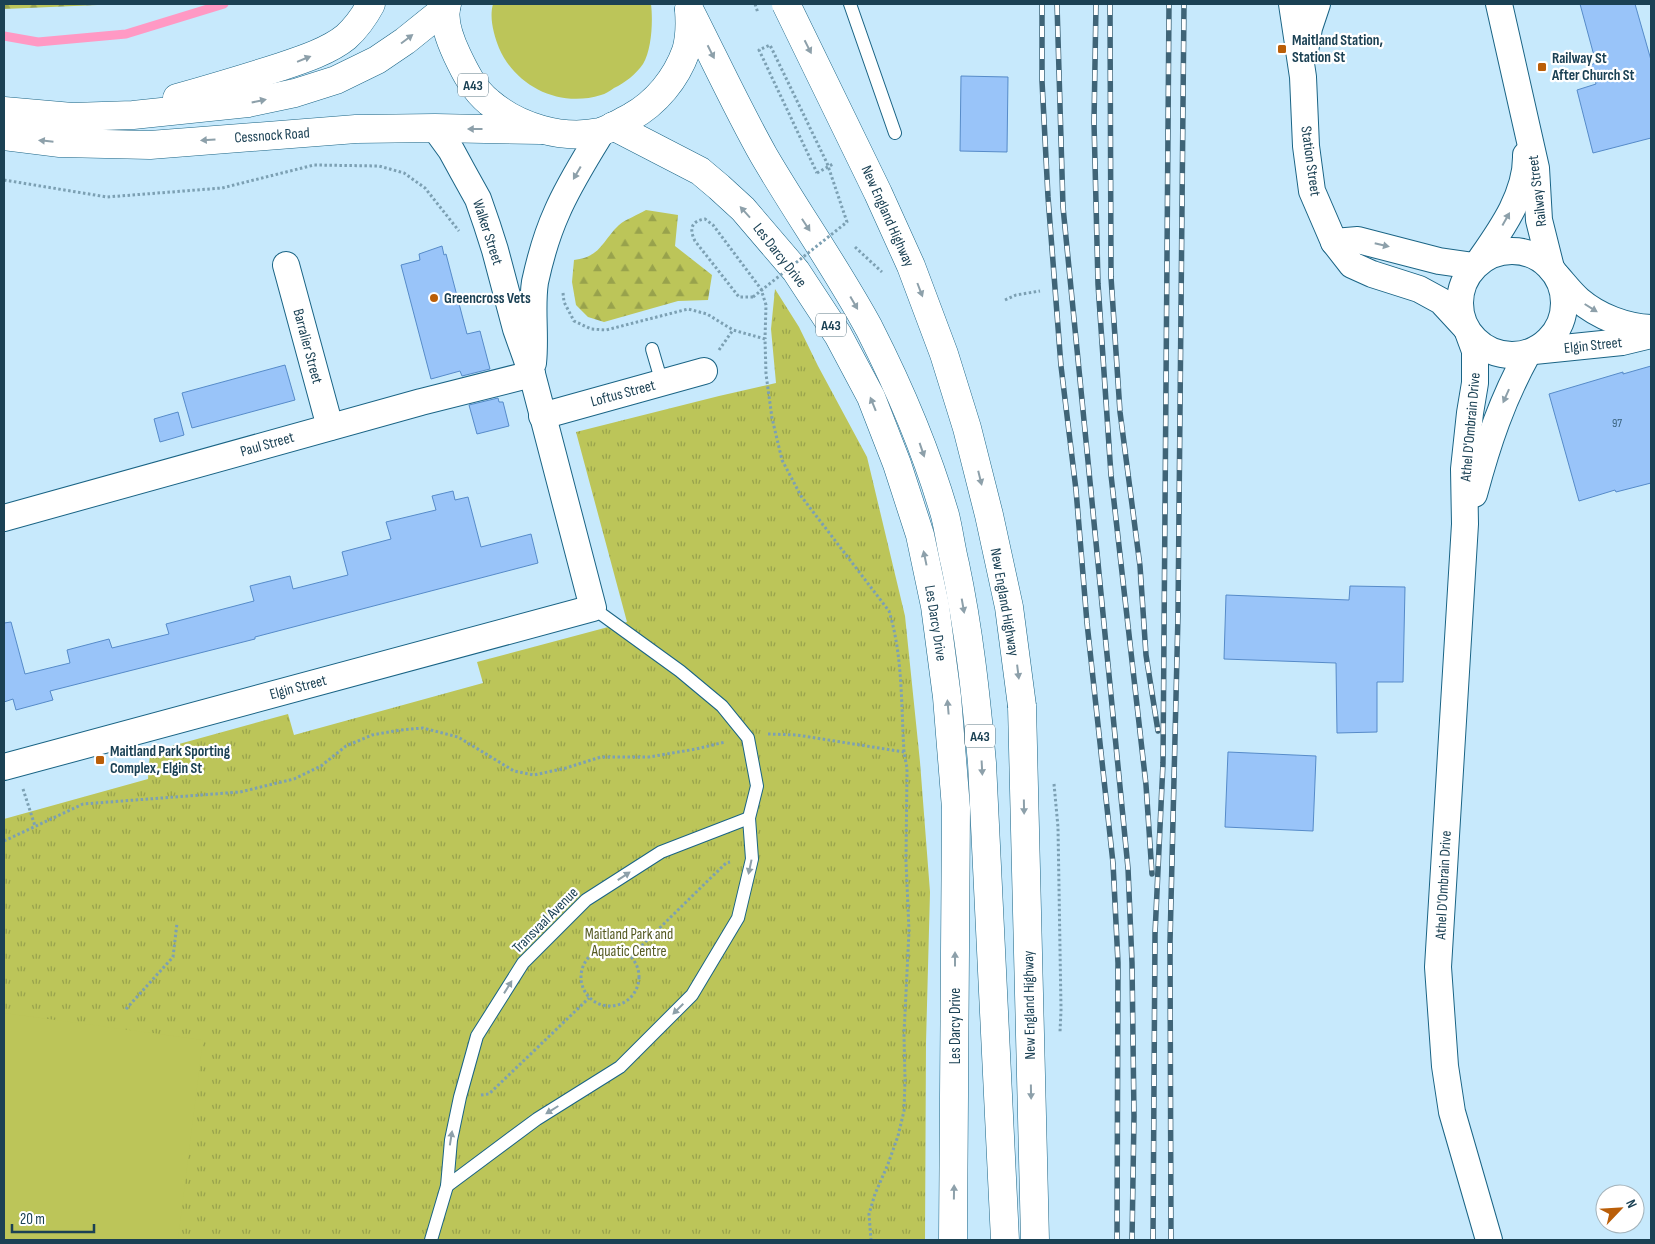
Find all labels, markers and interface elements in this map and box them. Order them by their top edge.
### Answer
place label: Maitland Station, Station St [1292,31,1383,67]
one-way arrow [400,34,414,44]
one-way arrow [804,40,812,54]
marker: Maitland Station, Station St [1276,43,1288,55]
one-way arrow [707,45,715,59]
place label: Railway St After Church St [1551,49,1635,85]
one-way arrow [296,54,311,62]
marker: Railway St After Church St [1536,61,1548,73]
road number: A43 [458,74,488,96]
one-way arrow [251,97,266,105]
street label: Cessnock Road [234,123,310,148]
one-way arrow [467,125,483,133]
street label: Station Street [1296,125,1325,198]
one-way arrow [37,137,53,145]
one-way arrow [200,137,216,145]
street label: Railway Street [1524,154,1551,228]
street label: New England Highway [857,162,918,270]
one-way arrow [573,167,582,180]
street label: Walker Street [468,197,507,268]
one-way arrow [739,206,751,218]
one-way arrow [1502,213,1511,226]
street label: Les Darcy Drive [749,219,811,291]
one-way arrow [802,219,811,232]
one-way arrow [1374,241,1389,249]
one-way arrow [916,283,924,298]
place label: Greencross Vets [444,289,531,308]
marker: Greencross Vets [428,292,440,304]
one-way arrow [849,296,858,309]
one-way arrow [1584,303,1598,312]
street label: Barralier Street [288,307,327,386]
road number: A43 [816,314,846,336]
street label: Elgin Street [1563,333,1623,358]
street label: Athel D'Ombrain Drive [1456,372,1485,483]
street label: Loftus Street [589,376,658,411]
one-way arrow [1502,389,1510,403]
one-way arrow [869,396,877,411]
house number: 97 [1612,416,1622,431]
street label: Paul Street [238,428,297,461]
one-way arrow [919,442,926,457]
one-way arrow [976,470,984,485]
street label: New England Highway [986,547,1023,658]
one-way arrow [920,550,928,566]
street label: Les Darcy Drive [920,584,951,662]
one-way arrow [960,599,968,615]
one-way arrow [1014,664,1022,680]
street label: Elgin Street [268,671,329,704]
one-way arrow [943,699,951,715]
road number: A43 [965,724,995,748]
place label: Maitland Park Sporting Complex, Elgin St [110,742,231,778]
marker: Maitland Park Sporting Complex, Elgin St [94,754,106,766]
one-way arrow [979,760,987,776]
one-way arrow [1021,799,1029,815]
street label: Athel D'Ombrain Drive [1431,830,1456,941]
one-way arrow [746,859,754,874]
one-way arrow [617,871,630,880]
street label: Transvaal Avenue [508,883,582,957]
park label: Maitland Park and Aquatic Centre [585,925,673,961]
street label: New England Highway [1019,950,1040,1060]
one-way arrow [951,951,959,967]
one-way arrow [503,981,512,994]
street label: Les Darcy Drive [946,988,965,1064]
one-way arrow [672,1003,684,1015]
one-way arrow [1027,1084,1035,1100]
one-way arrow [545,1105,558,1115]
one-way arrow [448,1129,456,1145]
one-way arrow [950,1183,958,1199]
north arrow [1595,1184,1645,1234]
text: N [1622,1197,1641,1211]
scale bar [12,1202,95,1234]
text: 20 m [20,1210,45,1229]

